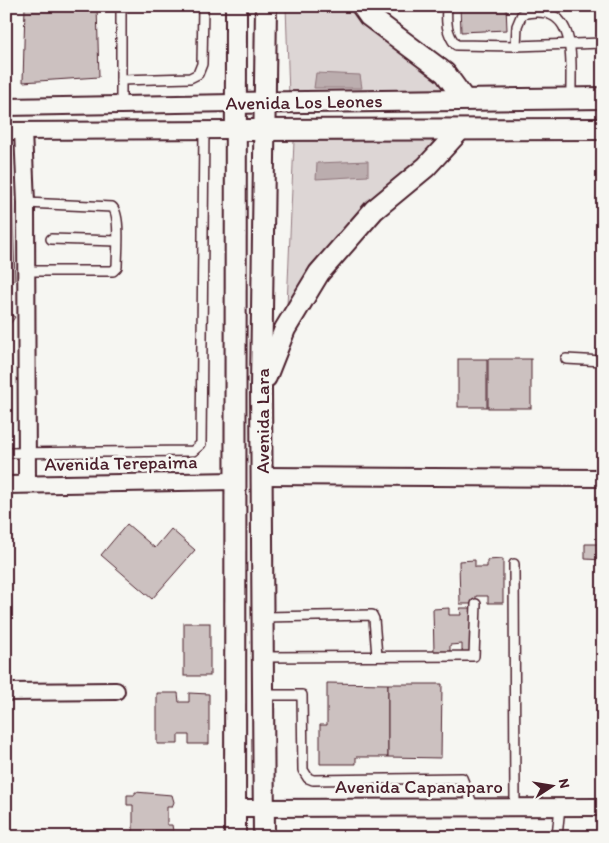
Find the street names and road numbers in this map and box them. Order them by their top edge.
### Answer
street label: Avenida Los Leones [225,89,383,115]
street label: Avenida Lara [251,368,274,474]
street label: Avenida Terepaima [44,450,198,476]
street label: Avenida Capanaparo [335,775,503,798]

